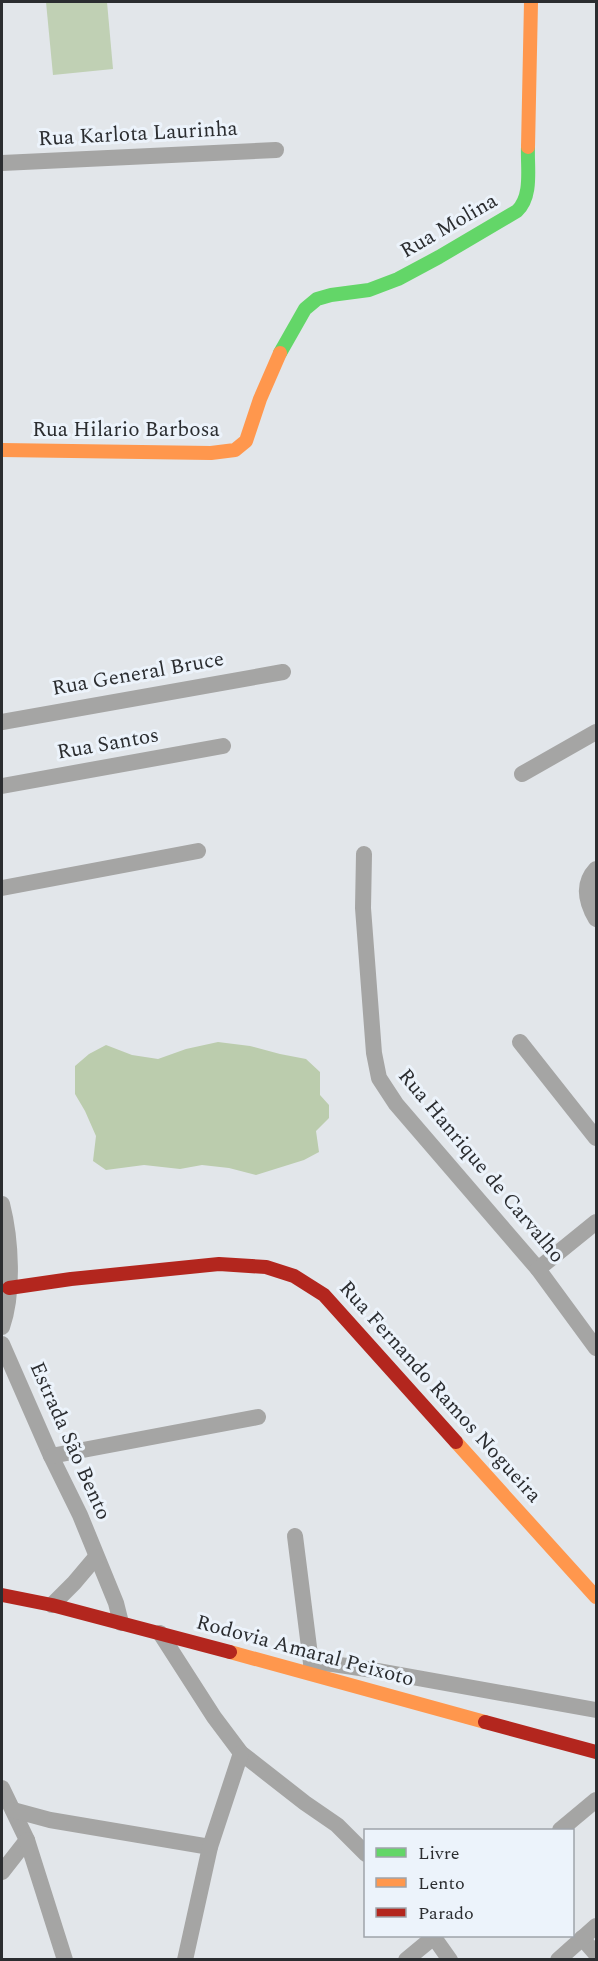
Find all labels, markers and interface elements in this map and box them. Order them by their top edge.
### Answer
street label: Rua Karlota Laurinha [37,113,239,155]
street label: Rua Molina [394,185,504,267]
street label: Rua Hilario Barbosa [32,414,221,446]
street label: Rua General Bruce [49,643,227,705]
street label: Rua Santos [54,719,162,769]
street label: Rua Hanrique de Carvalho [390,1062,572,1270]
street label: Rua Fernando Ramos Nogueira [331,1274,549,1511]
street label: Estrada São Bento [21,1357,119,1525]
street label: Rodovia Amaral Peixoto [192,1606,418,1696]
legend [364,1829,574,1937]
text: Livre [418,1840,460,1867]
text: Lento [418,1870,465,1897]
text: Parado [418,1900,474,1927]

